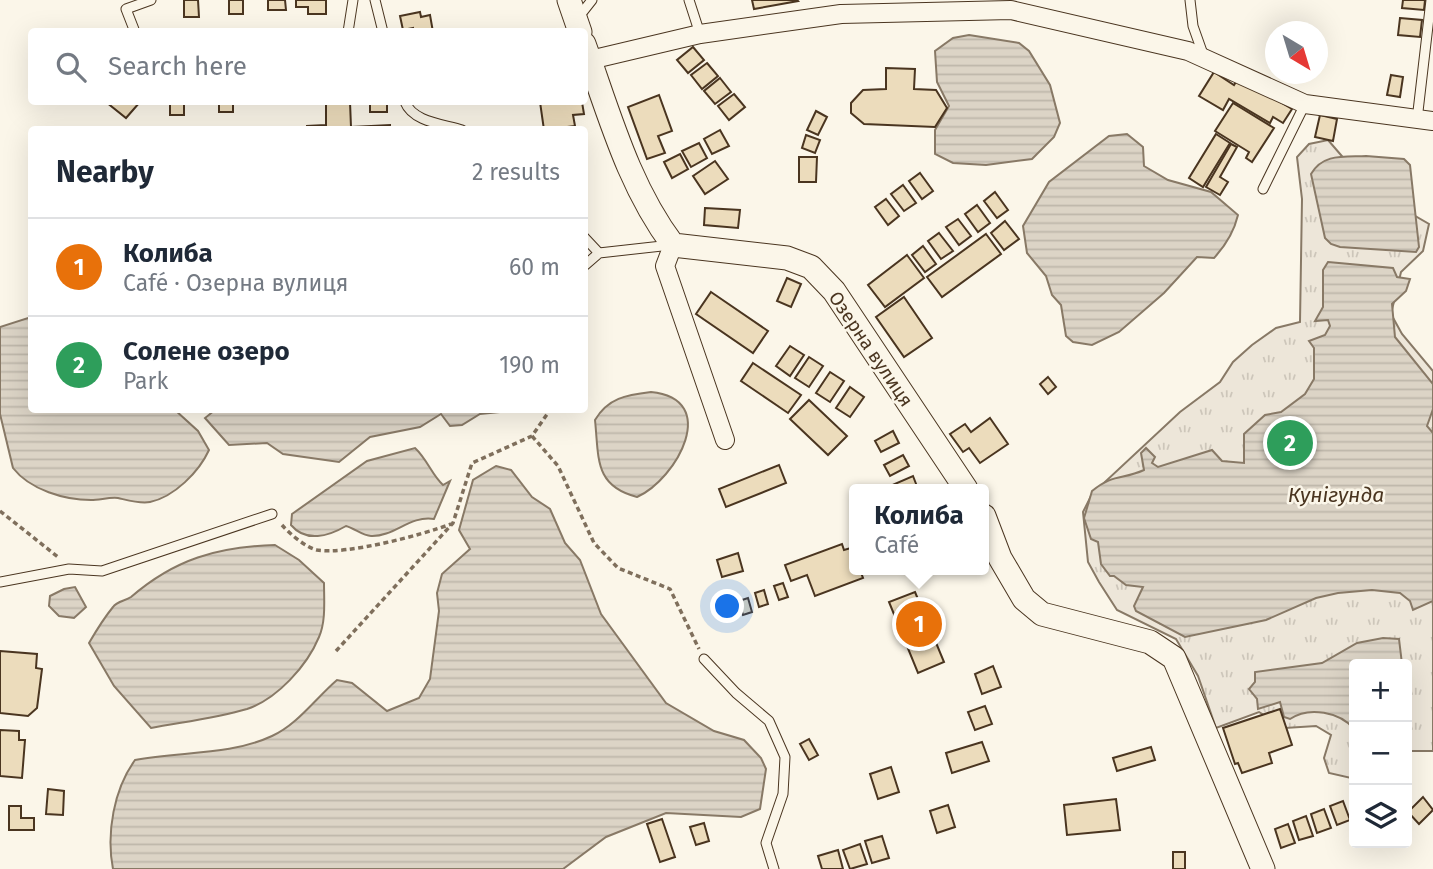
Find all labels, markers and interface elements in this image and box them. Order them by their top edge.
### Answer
north arrow [1265,21,1328,84]
search box [28,28,588,105]
icon: search [52,48,90,86]
text: Search here [108,51,247,82]
text: Nearby [56,154,154,190]
text: 2 results [472,158,560,186]
text: Колиба [123,238,213,269]
text: 1 [74,253,84,281]
text: 60 m [509,253,560,281]
text: Café · Озерна вулиця [123,269,348,297]
street label: Озерна вулиця [824,287,918,411]
text: Солене озеро [123,336,290,367]
text: 2 [73,351,85,379]
text: 190 m [499,351,560,379]
text: Park [123,367,168,395]
pin: 2 [1267,417,1313,469]
water label: Кунігунда [1288,482,1384,508]
popup [849,484,989,575]
text: Колиба [874,500,964,531]
text: Café [874,531,919,559]
your location [710,589,744,623]
pin: 1 [896,598,942,650]
map controls [1349,659,1412,848]
button: + [1349,659,1412,722]
button: − [1349,722,1412,785]
button: layers [1349,785,1412,848]

